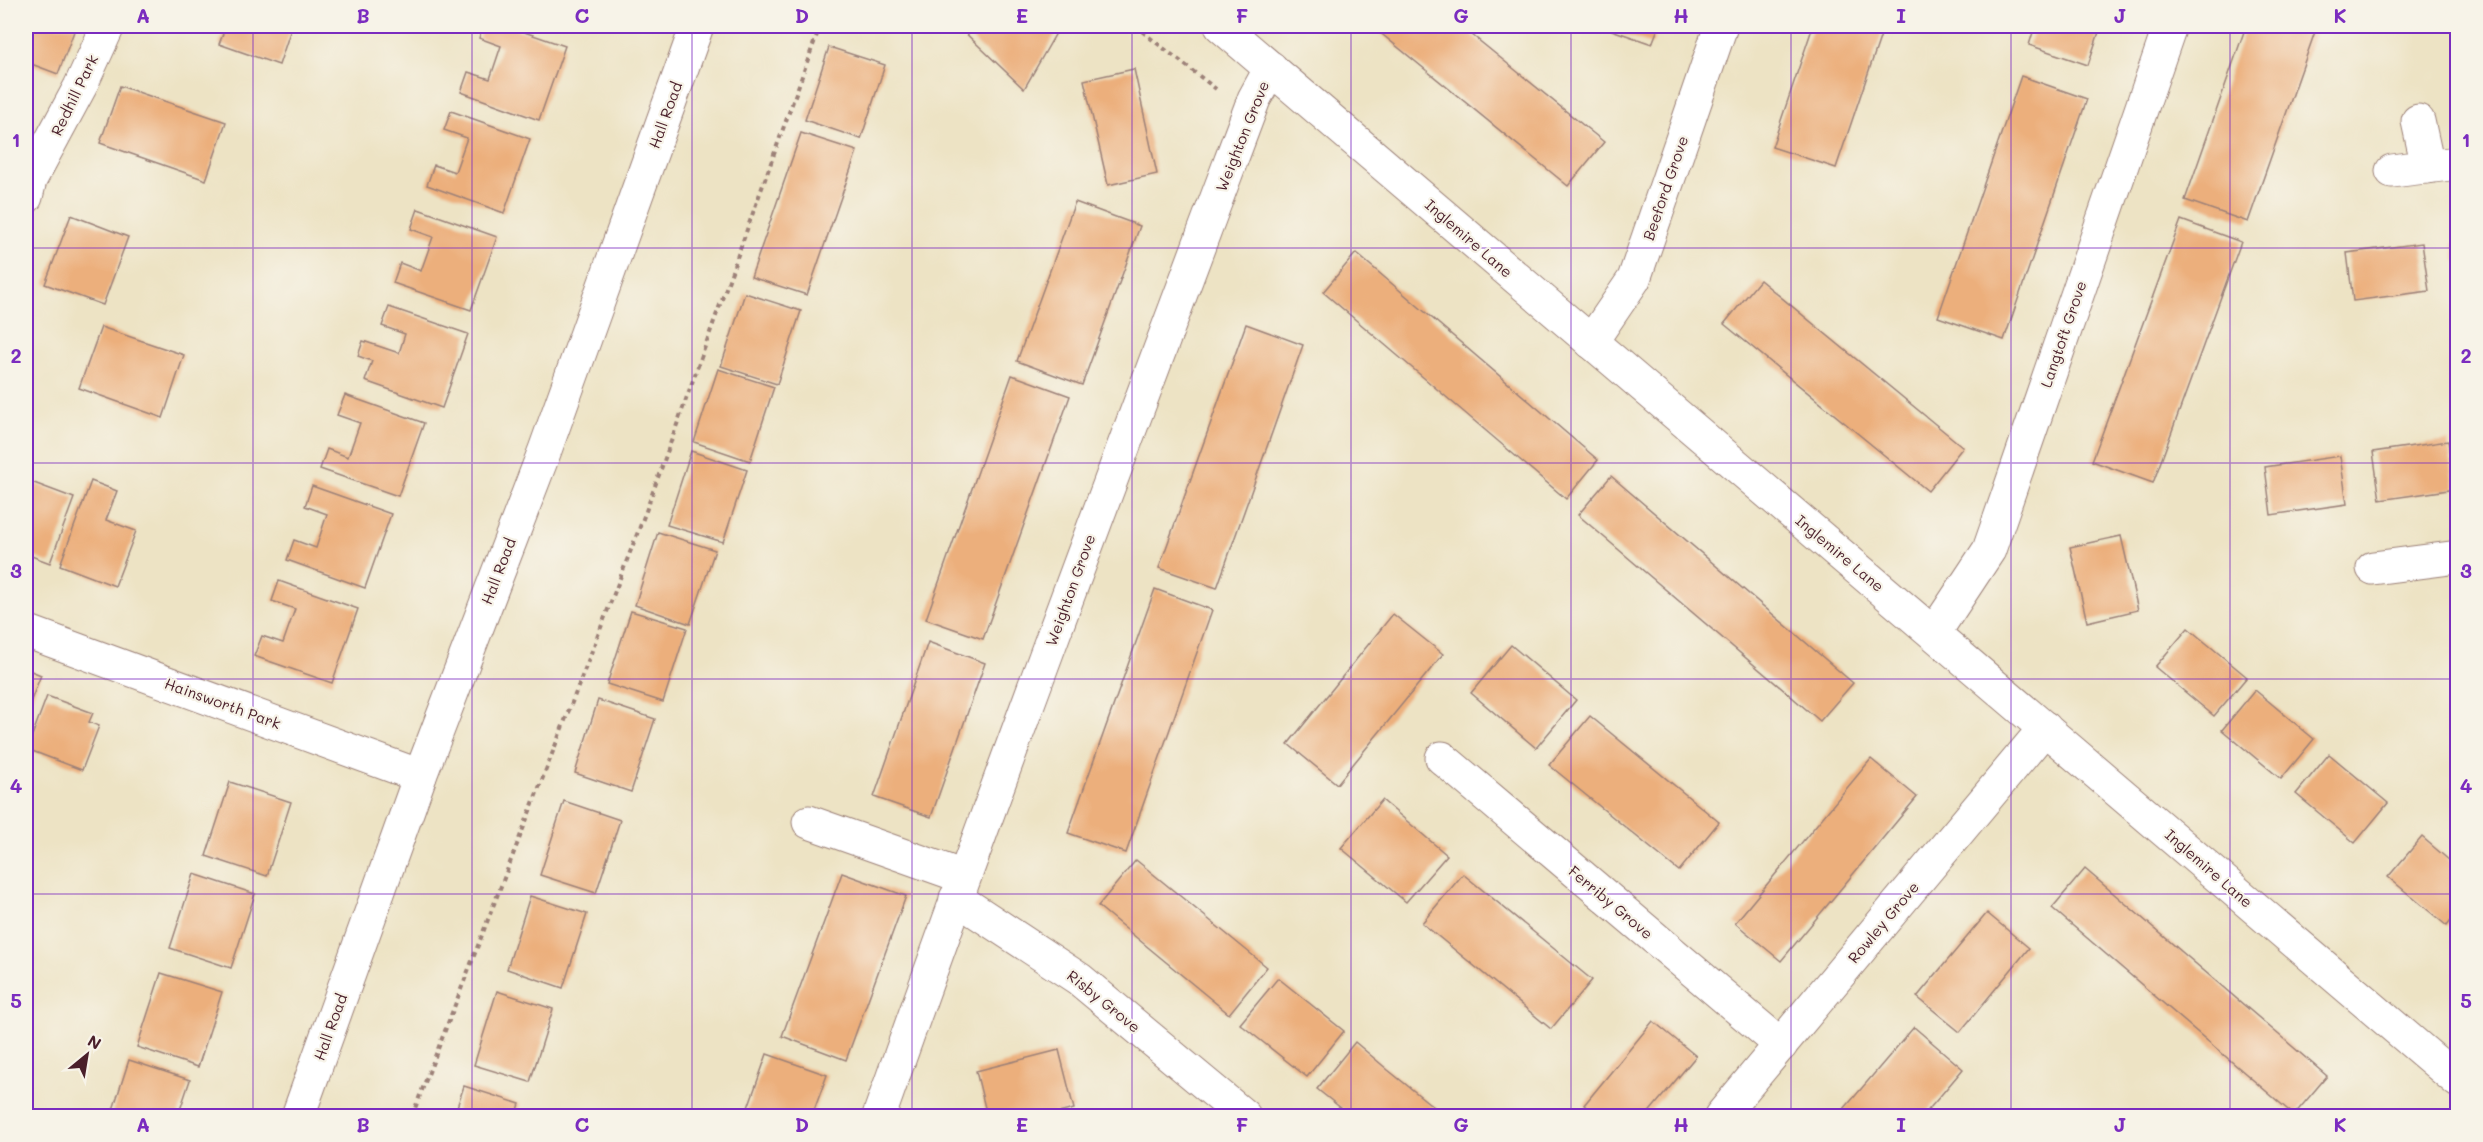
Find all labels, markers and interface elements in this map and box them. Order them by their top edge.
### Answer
text: A [136,2,150,28]
text: B [356,2,370,28]
text: C [575,2,590,28]
text: D [795,2,809,28]
text: E [1016,2,1028,28]
text: F [1236,2,1249,28]
text: G [1453,2,1469,28]
text: H [1673,2,1689,28]
text: I [1896,2,1906,28]
text: J [2113,2,2127,28]
text: K [2333,2,2347,28]
street label: Redhill Park [46,51,102,139]
street label: Weighton Grove [1211,78,1273,194]
street label: Hall Road [644,79,686,151]
text: 1 [12,126,20,152]
text: 1 [2462,126,2470,152]
street label: Beeford Grove [1638,133,1692,243]
street label: Inglemire Lane [1421,194,1517,282]
street label: Langtoft Grove [2035,278,2091,390]
text: 2 [10,342,22,368]
text: 2 [2460,342,2472,368]
street label: Inglemire Lane [1792,510,1888,596]
street label: Weighton Grove [1040,531,1100,649]
street label: Hall Road [476,535,520,607]
text: 3 [10,557,22,583]
text: 3 [2460,557,2472,583]
street label: Hainsworth Park [162,673,284,733]
text: 4 [10,772,23,798]
text: 4 [2460,772,2473,798]
street label: Inglemire Lane [2161,824,2257,912]
street label: Ferriby Grove [1565,861,1657,943]
street label: Rowley Grove [1843,877,1923,967]
street label: Risby Grove [1063,965,1145,1037]
text: 5 [10,987,22,1013]
text: 5 [2460,987,2472,1013]
street label: Hall Road [309,991,351,1063]
north arrow [57,1025,117,1085]
text: N [84,1029,105,1054]
text: A [136,1111,150,1137]
text: B [356,1111,370,1137]
text: C [575,1111,590,1137]
text: D [795,1111,809,1137]
text: E [1016,1111,1028,1137]
text: F [1236,1111,1249,1137]
text: G [1453,1111,1469,1137]
text: H [1673,1111,1689,1137]
text: I [1896,1111,1906,1137]
text: J [2113,1111,2127,1137]
text: K [2333,1111,2347,1137]

